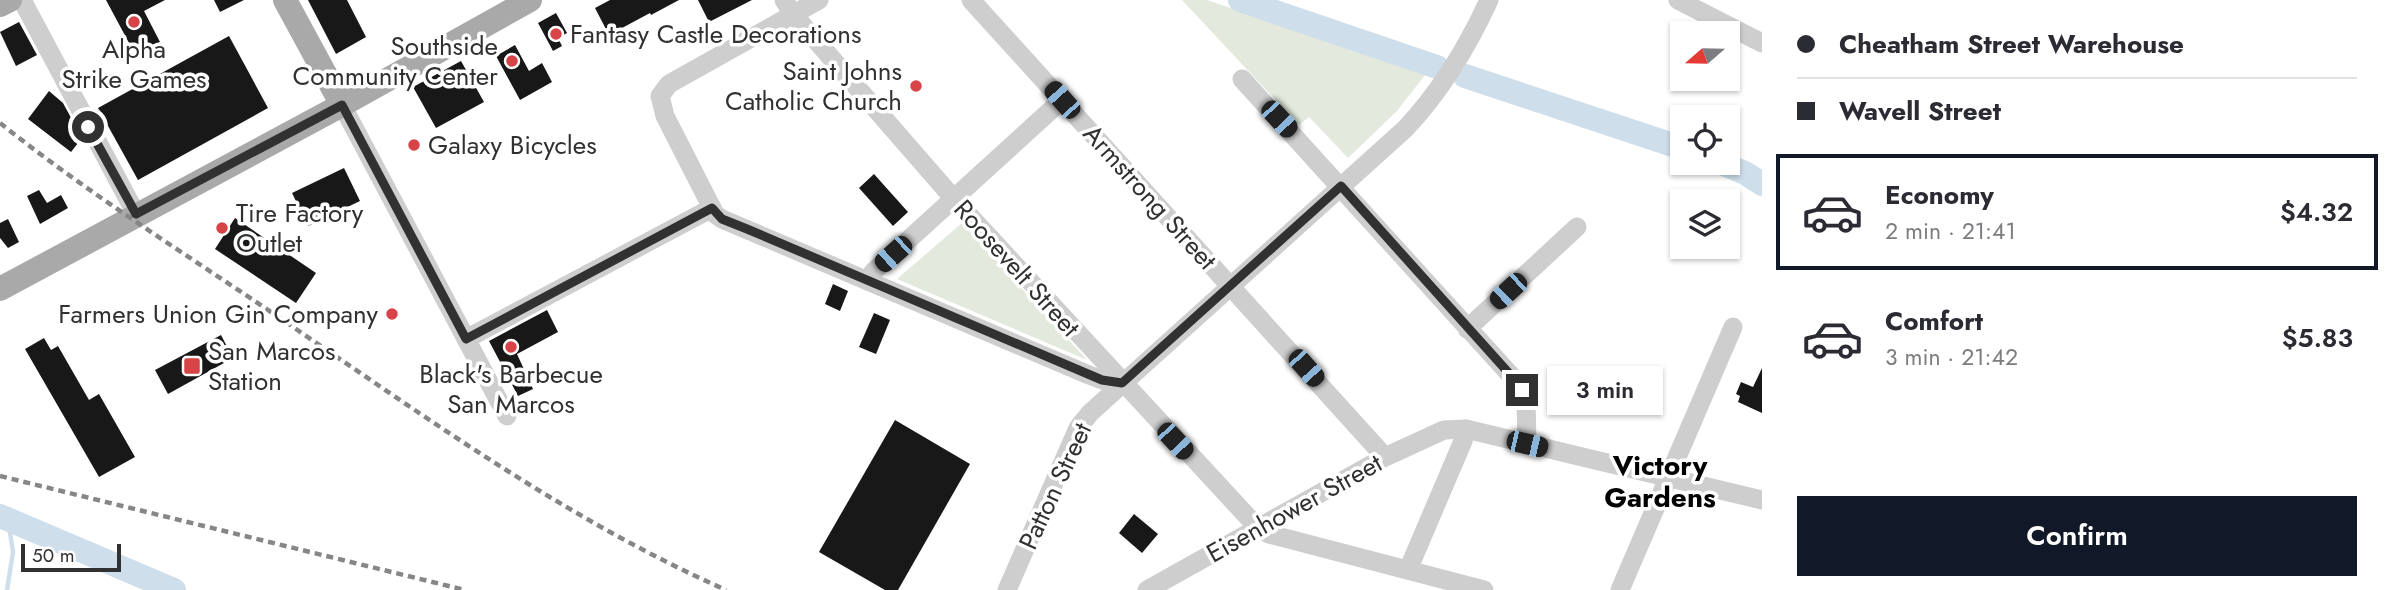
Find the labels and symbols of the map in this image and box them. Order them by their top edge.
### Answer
marker: Alpha Strike Games [126,14,142,30]
place label: Fantasy Castle Decorations [570,15,861,53]
north arrow [1670,21,1740,91]
marker: Fantasy Castle Decorations [548,26,564,42]
place label: Southside Community Center [292,27,498,95]
place label: Alpha Strike Games [61,30,207,98]
place label: Saint Johns Catholic Church [725,52,902,120]
marker: Southside Community Center [504,53,520,69]
car [1041,77,1084,123]
marker: Saint Johns Catholic Church [908,78,924,94]
car [1257,96,1302,142]
route start [72,111,104,143]
street label: Armstrong Street [1074,116,1226,279]
place label: Galaxy Bicycles [428,126,597,164]
marker: Galaxy Bicycles [406,137,422,153]
street label: Roosevelt Street [945,191,1089,346]
place label: Tire Factory Outlet [236,194,364,262]
marker: Tire Factory Outlet [214,220,230,236]
car [871,232,916,276]
car [1486,269,1531,313]
place label: Farmers Union Gin Company [58,295,379,333]
marker: Farmers Union Gin Company [384,306,400,322]
place label: San Marcos Station [208,332,335,400]
marker: Black's Barbecue San Marcos [503,339,519,355]
car [1285,345,1328,391]
place label: Black's Barbecue San Marcos [419,355,603,423]
marker: San Marcos Station [182,356,202,376]
callout: 3 min [1546,366,1662,414]
route end [1506,374,1538,406]
street label: Patton Street [1009,416,1101,556]
car [1153,418,1198,464]
car [1505,429,1550,459]
street label: Eisenhower Street [1199,444,1389,572]
district label: Victory Gardens [1604,445,1716,518]
scale bar [21,541,121,573]

